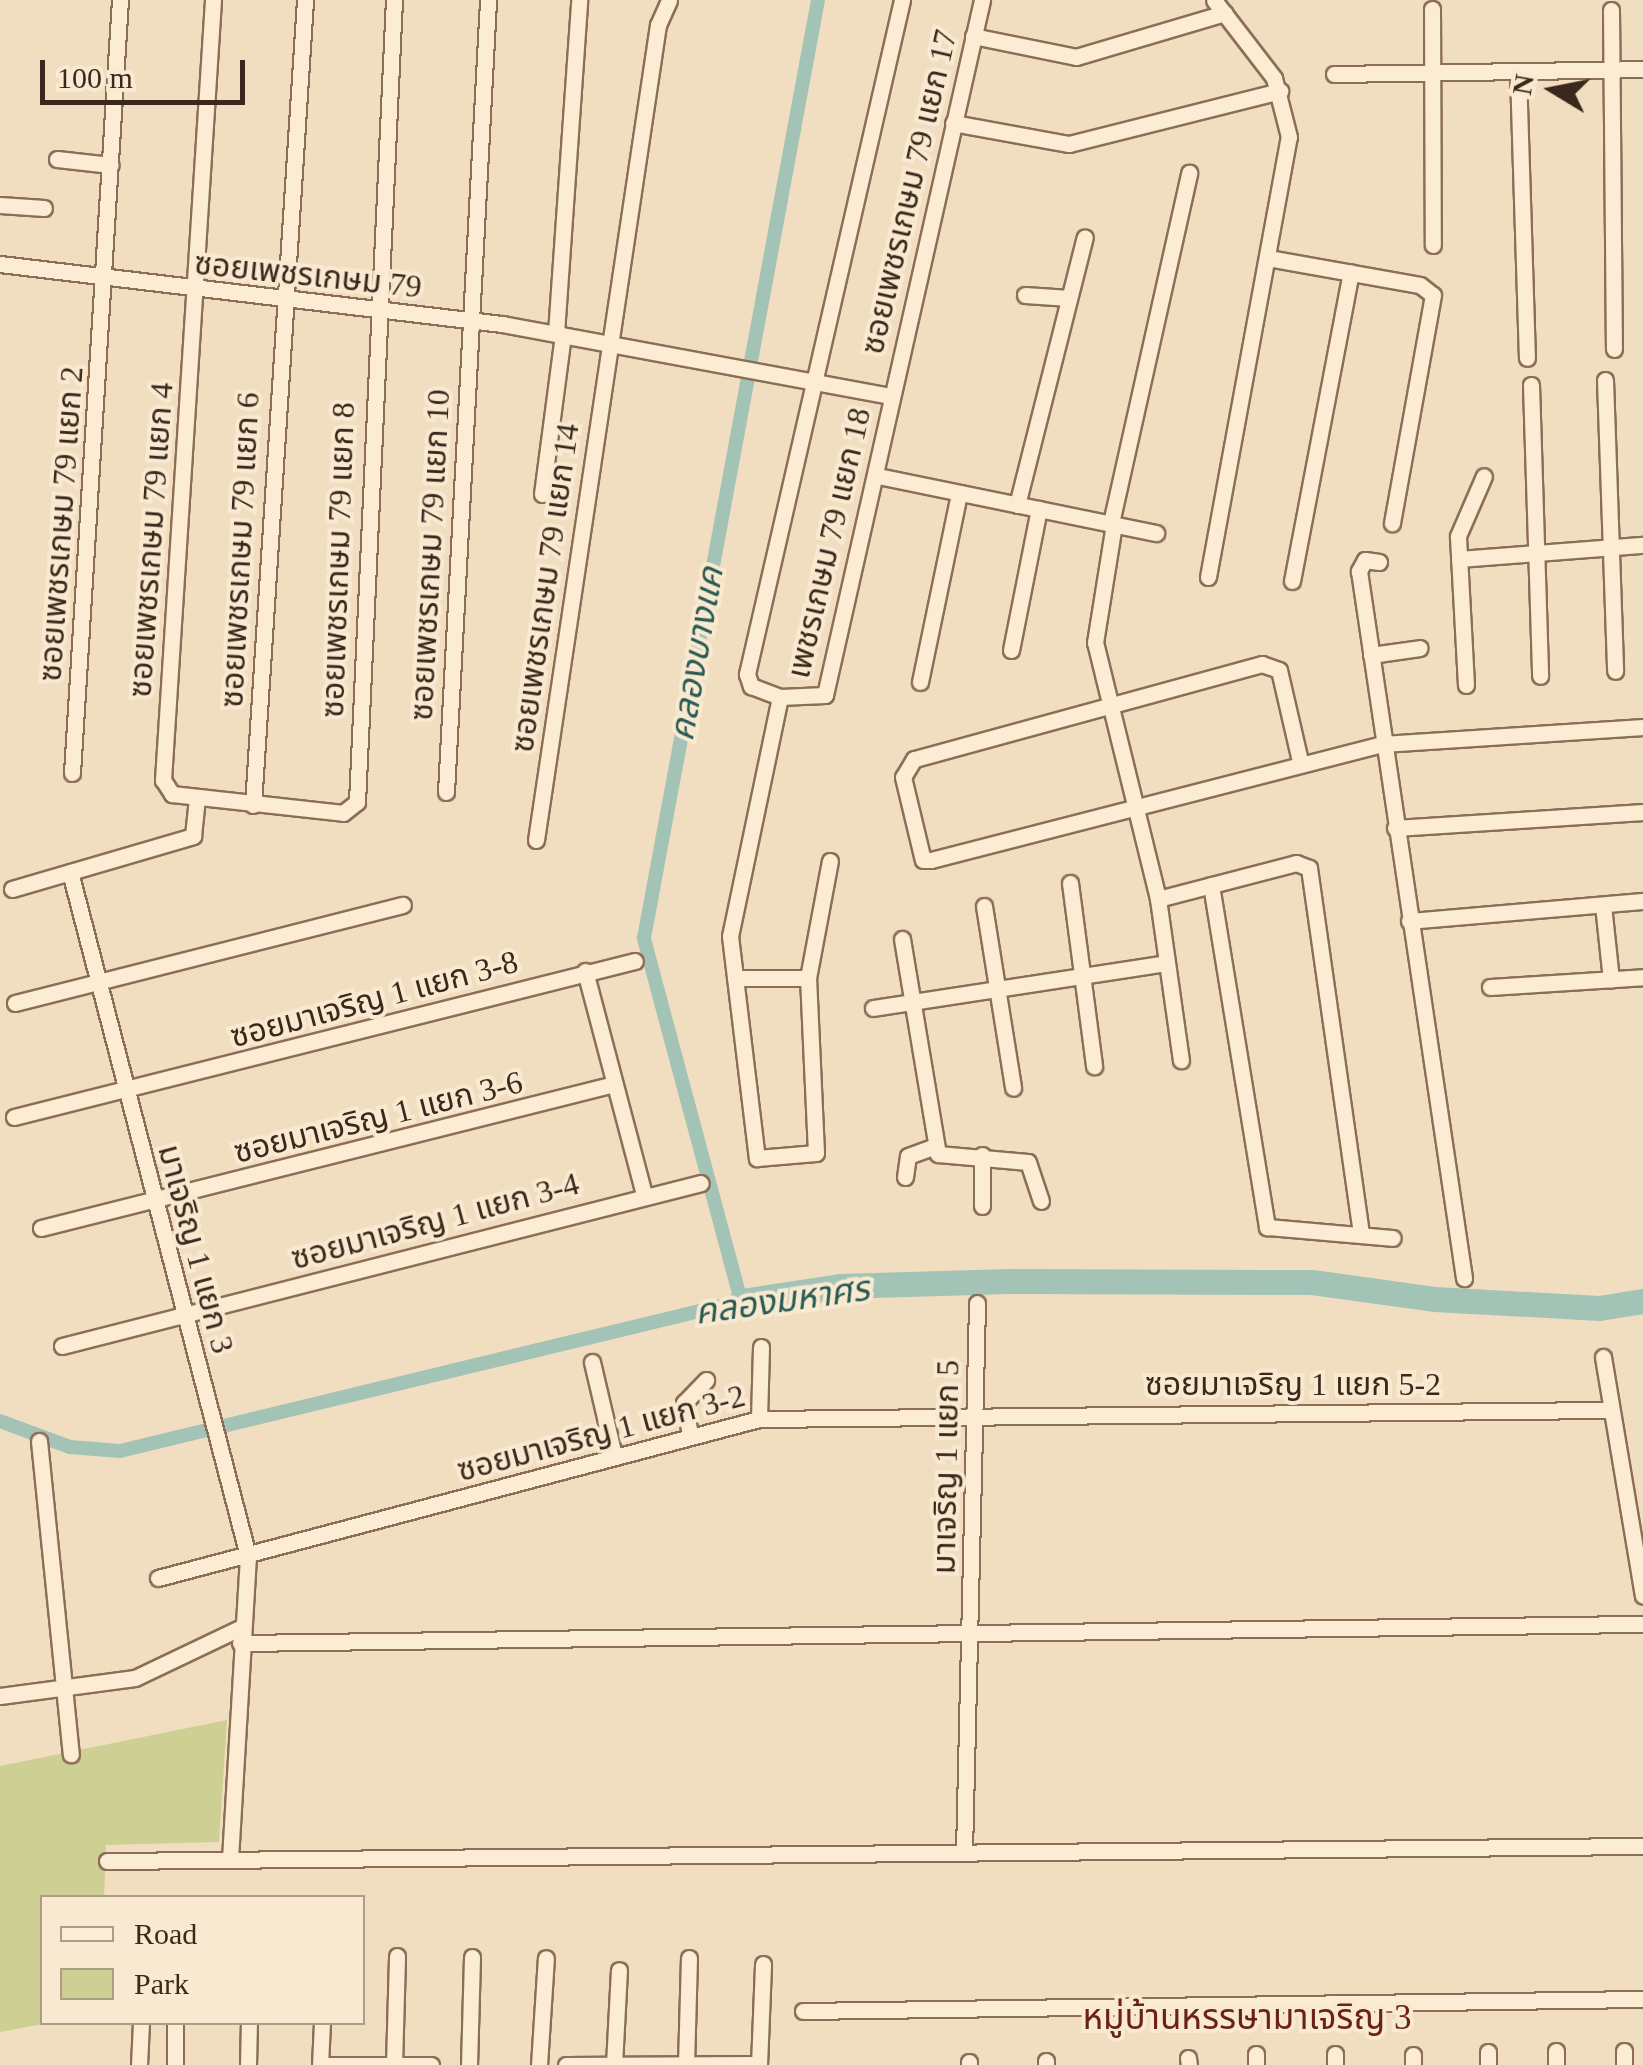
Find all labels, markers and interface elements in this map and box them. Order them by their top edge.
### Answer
street label: ซอยเพชรเกษม 79 แยก 17 [853,26,965,358]
scale bar [45,40,250,102]
north arrow [1503,40,1603,140]
text: 100 m [57,61,133,94]
text: N [1506,72,1540,97]
street label: ซอยเพชรเกษม 79 [193,244,423,306]
street label: ซอยเพชรเกษม 79 แยก 2 [31,365,91,683]
street label: ซอยเพชรเกษม 79 แยก 4 [121,381,181,699]
street label: ซอยเพชรเกษม 79 แยก 10 [402,388,458,722]
street label: ซอยเพชรเกษม 79 แยก 6 [213,391,267,709]
street label: ซอยเพชรเกษม 79 แยก 8 [313,402,363,718]
street label: เพชรเกษม 79 แยก 18 [779,404,879,682]
street label: ซอยเพชรเกษม 79 แยก 14 [503,421,587,755]
water label: คลองบางแค [661,564,733,744]
street label: ซอยมาเจริญ 1 แยก 3-8 [226,942,522,1056]
street label: ซอยมาเจริญ 1 แยก 3-6 [230,1063,526,1171]
street label: มาเจริญ 1 แยก 3 [150,1141,242,1357]
street label: ซอยมาเจริญ 1 แยก 3-4 [287,1164,583,1278]
water label: คลองมหาศร [692,1268,872,1334]
street label: มาเจริญ 1 แยก 5 [925,1360,967,1574]
street label: ซอยมาเจริญ 1 แยก 5-2 [1145,1365,1441,1403]
street label: ซอยมาเจริญ 1 แยก 3-2 [453,1376,749,1490]
legend [40,1895,365,2025]
text: Road [134,1917,197,1950]
text: Park [134,1967,189,2000]
district label: หมู่บ้านหรรษามาเจริญ 3 [1083,1997,1411,2039]

